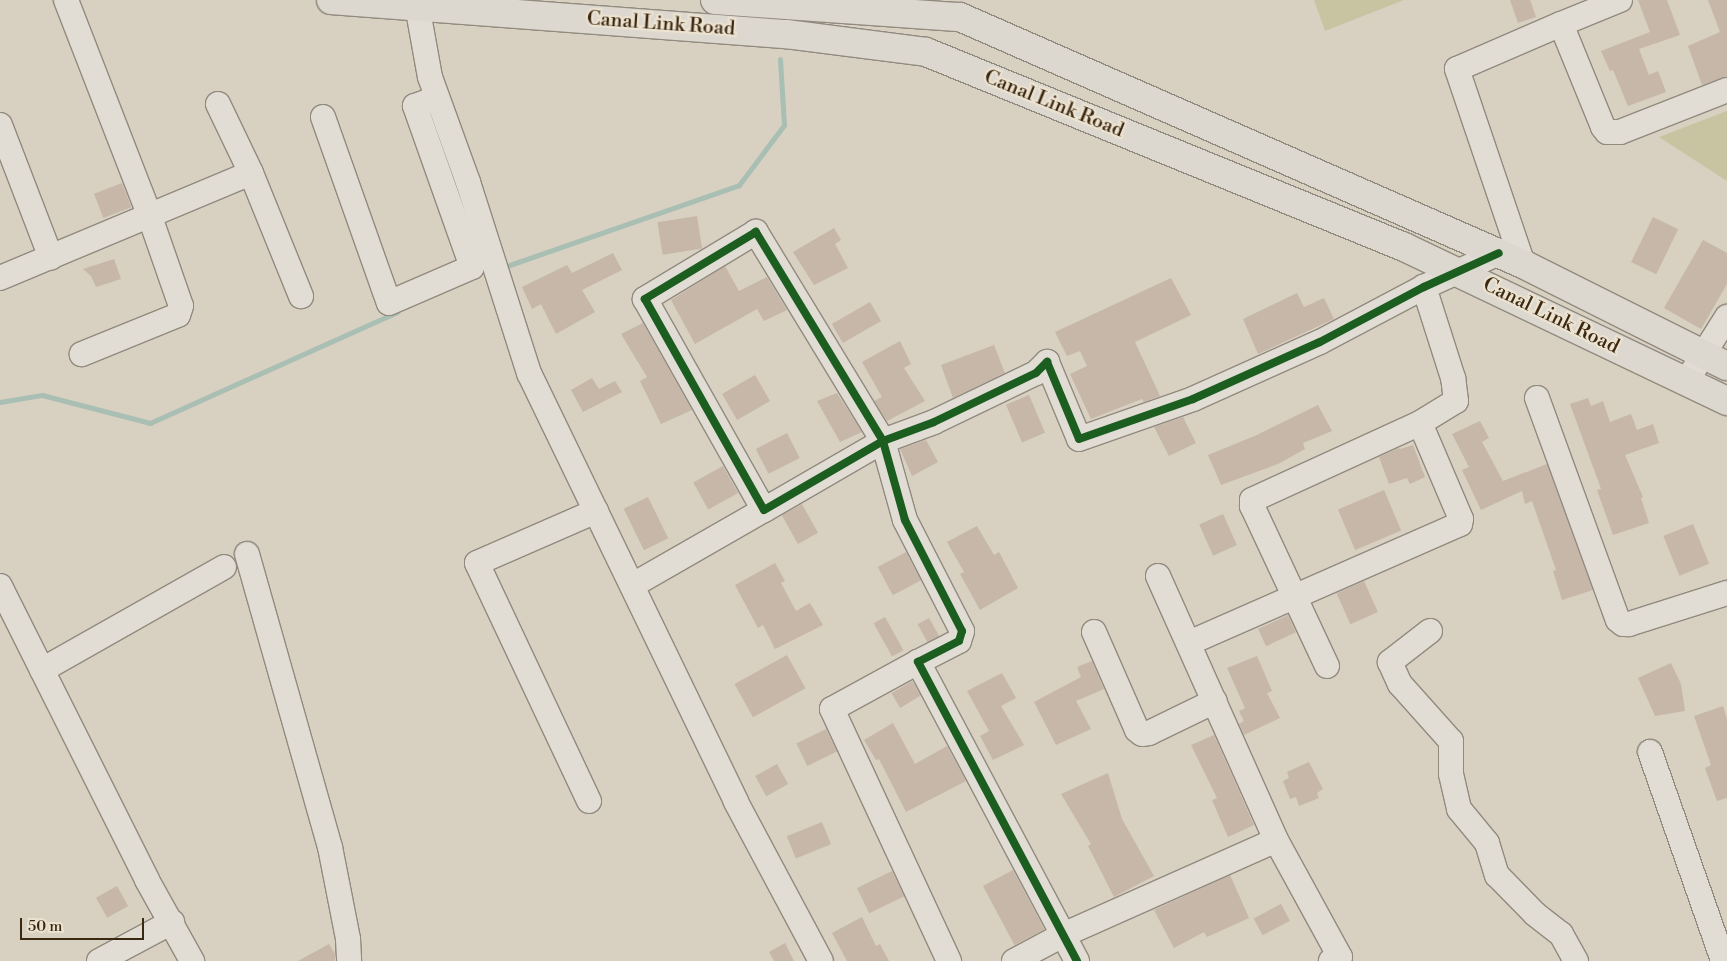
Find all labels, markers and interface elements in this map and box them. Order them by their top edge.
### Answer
street label: Canal Link Road [586,7,736,41]
street label: Canal Link Road [981,65,1127,143]
street label: Canal Link Road [1479,273,1623,359]
scale bar [22,908,146,940]
text: 50 m [28,917,62,936]

